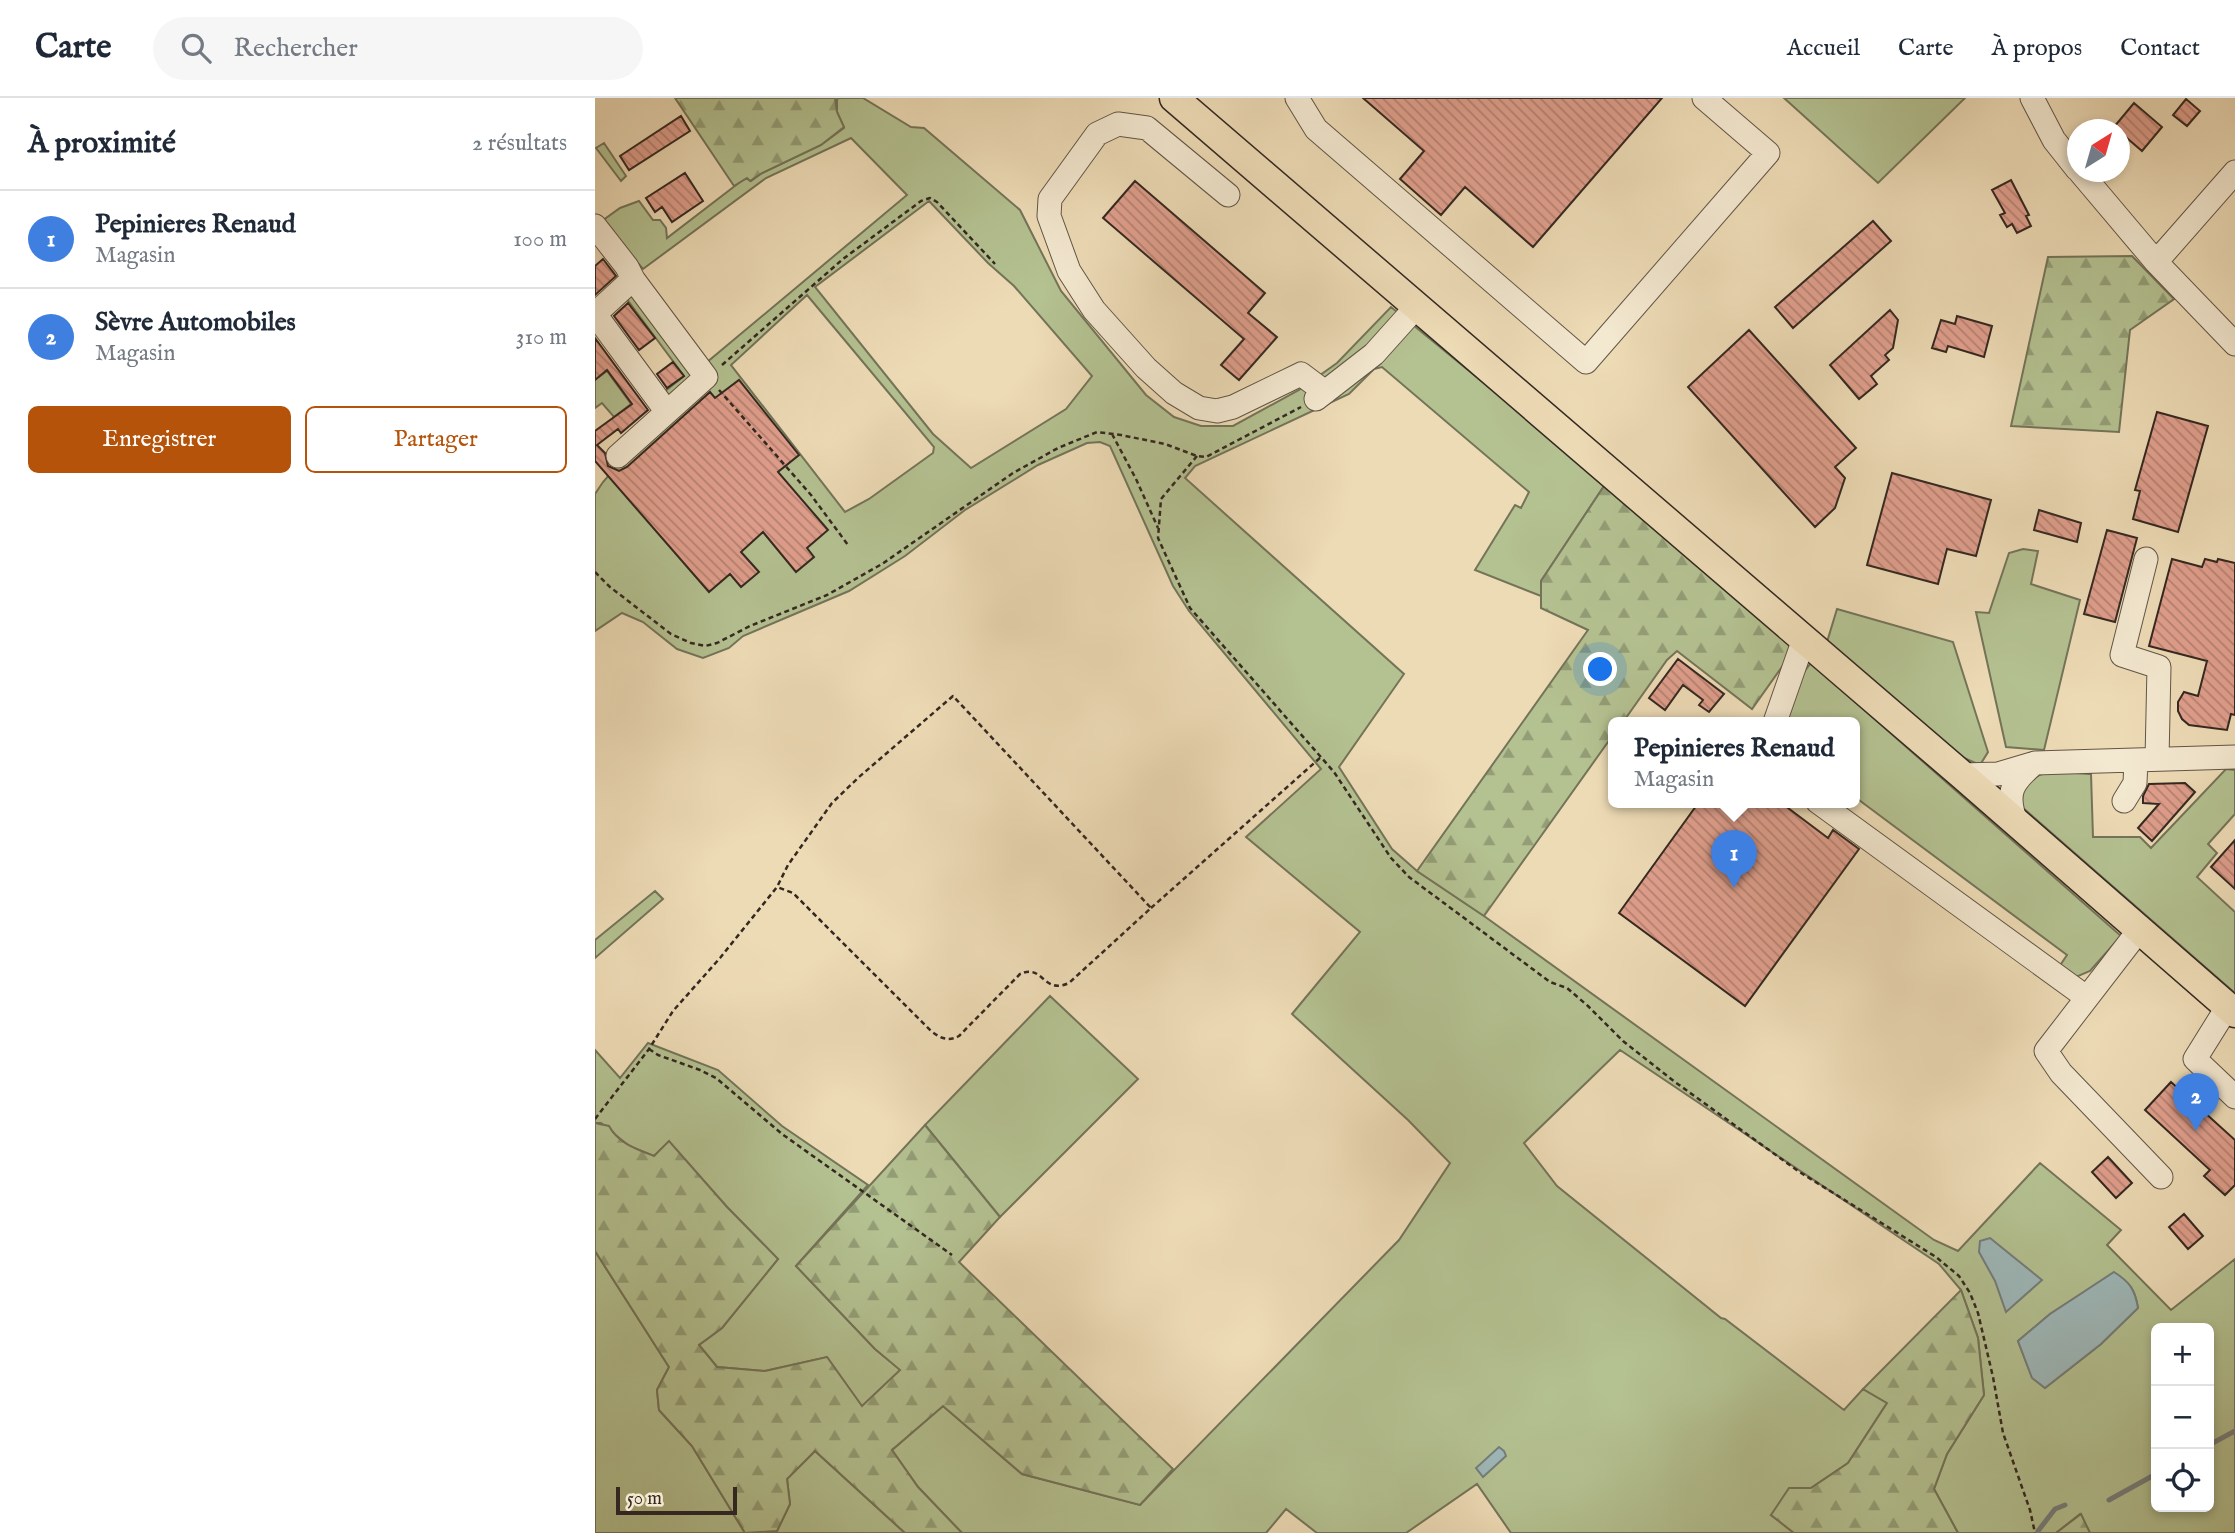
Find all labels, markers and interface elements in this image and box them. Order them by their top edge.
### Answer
search box [153,17,643,80]
text: Carte [35,27,111,69]
icon: search [177,29,215,67]
text: Rechercher [233,32,358,65]
text: Accueil [1787,33,1860,64]
text: Carte [1898,33,1954,64]
text: À propos [1992,33,2082,64]
text: Contact [2120,33,2200,64]
north arrow [2067,119,2130,182]
text: À proximité [28,125,176,163]
text: 2 résultats [472,129,567,158]
text: Pepinieres Renaud [95,208,296,241]
text: 1 [47,225,55,254]
text: 100 m [513,225,567,254]
text: Magasin [95,241,175,270]
text: Sèvre Automobiles [95,306,296,339]
text: 2 [46,323,56,352]
text: 310 m [516,323,567,352]
text: Magasin [95,339,175,368]
button: Enregistrer [28,406,291,473]
button: Partager [305,406,567,473]
your location [1583,652,1617,686]
popup [1608,717,1860,808]
text: Pepinieres Renaud [1634,732,1834,765]
text: Magasin [1634,765,1714,794]
pin: 1 [1711,830,1757,888]
pin: 2 [2173,1073,2219,1131]
map controls [2151,1323,2214,1512]
button: + [2151,1323,2214,1386]
button: − [2151,1386,2214,1449]
button: locate [2151,1449,2214,1512]
scale bar [616,1484,737,1516]
text: 50 m [627,1487,662,1511]

